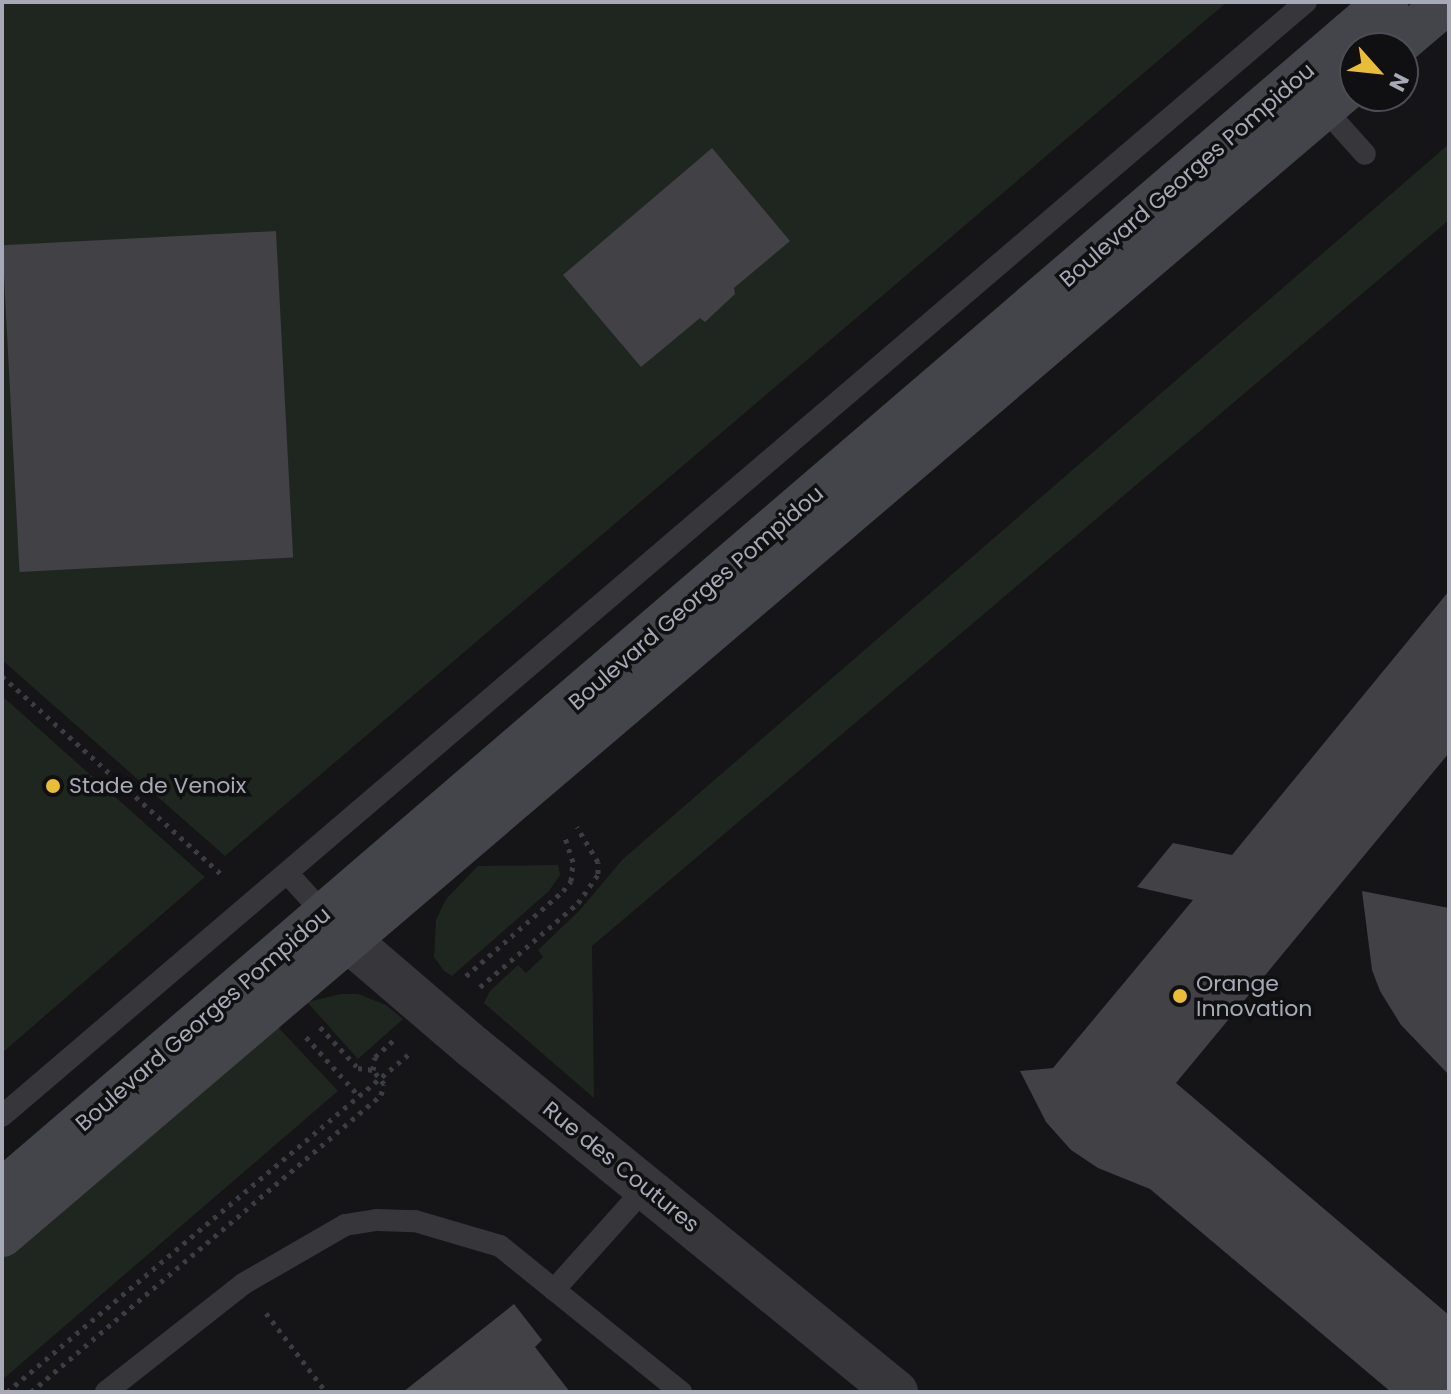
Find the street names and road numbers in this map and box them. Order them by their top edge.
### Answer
street label: Boulevard Georges Pompidou [1054,57,1320,293]
street label: Boulevard Georges Pompidou [563,480,829,716]
street label: Boulevard Georges Pompidou [70,901,336,1137]
street label: Rue des Coutures [538,1096,704,1238]

